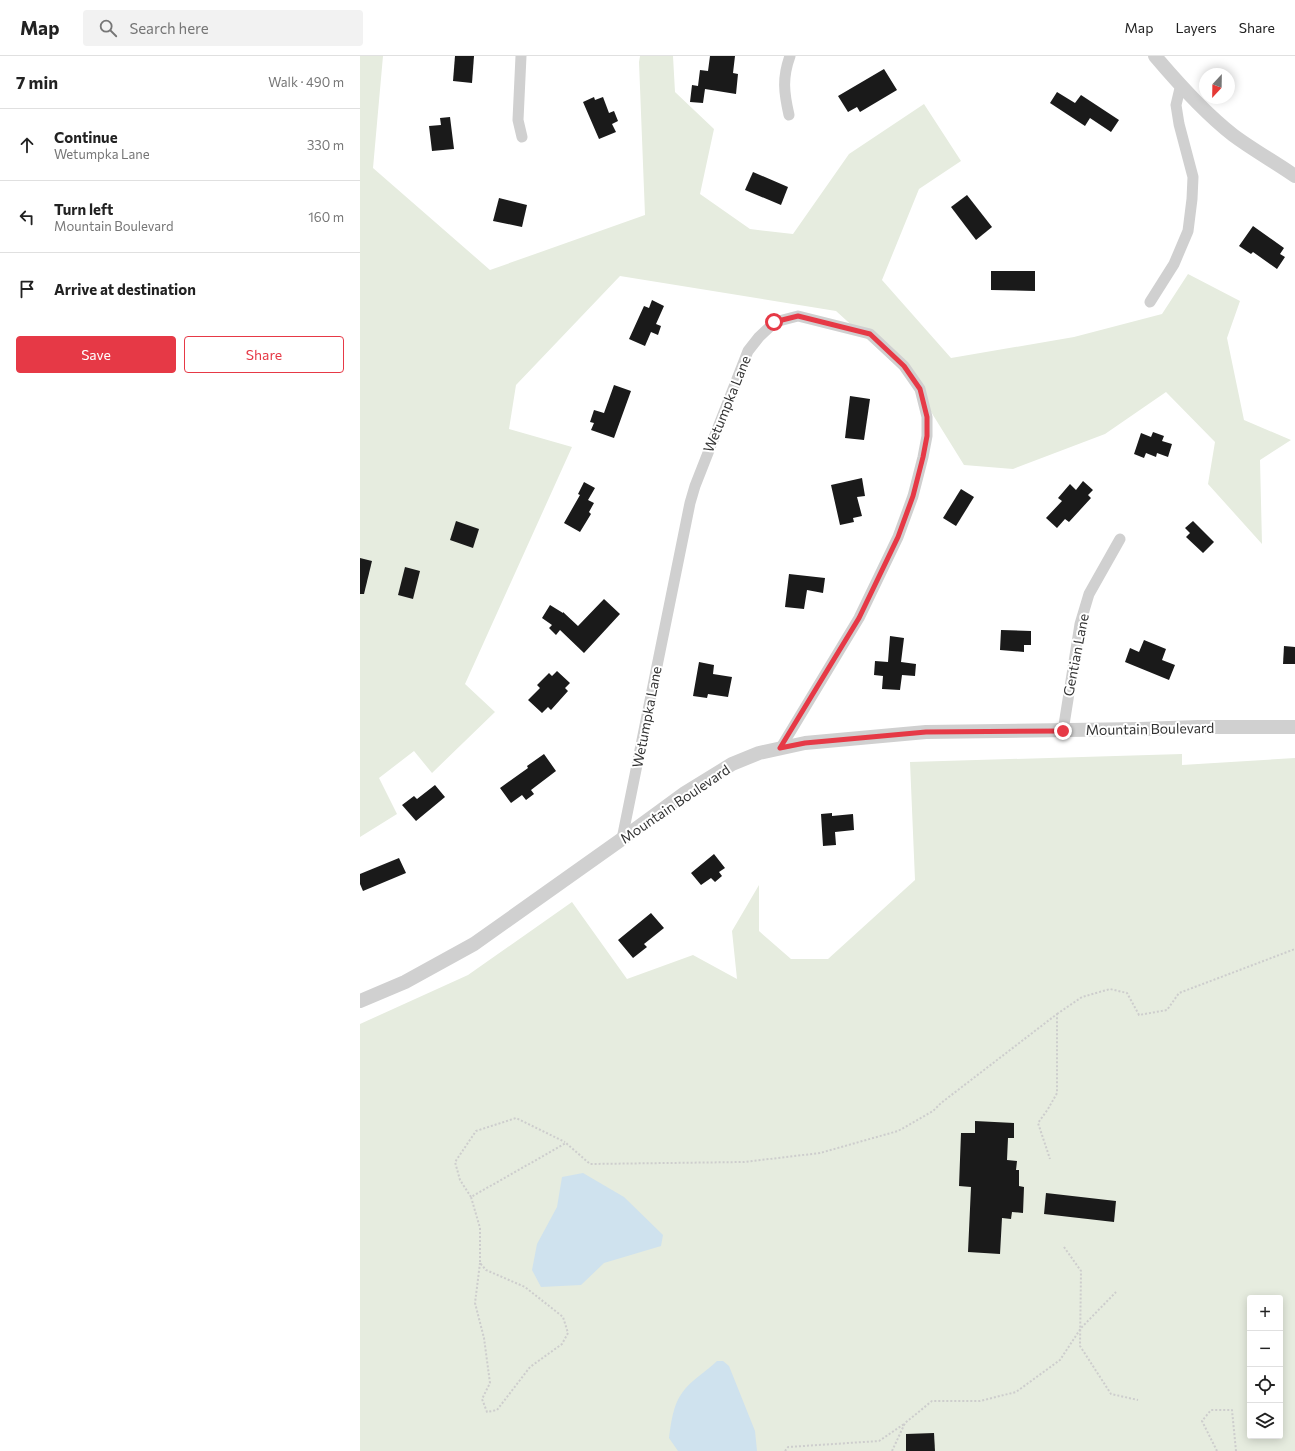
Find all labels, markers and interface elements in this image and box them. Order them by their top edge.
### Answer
search box [83,10,363,46]
text: Map [20,16,59,39]
icon: search [97,17,119,39]
text: Search here [129,19,209,37]
text: Map [1125,19,1153,36]
text: Layers [1175,19,1217,36]
text: Share [1239,19,1275,36]
north arrow [1199,68,1235,104]
text: 7 min [16,72,58,93]
text: Walk · 490 m [268,74,344,90]
text: Continue [54,128,118,146]
icon: ahead [16,134,38,156]
text: 330 m [307,137,344,153]
text: Wetumpka Lane [54,146,150,162]
text: Turn left [54,200,113,218]
icon: left [16,206,38,228]
text: 160 m [308,209,344,225]
text: Mountain Boulevard [54,218,174,234]
icon: arrive [16,278,38,300]
text: Arrive at destination [54,280,196,298]
route start [765,313,783,331]
button: Save [16,336,176,373]
button: Share [184,336,344,373]
street label: Wetumpka Lane [699,353,754,455]
street label: Gentian Lane [1059,612,1092,698]
street label: Wetumpka Lane [628,665,665,769]
street label: Mountain Boulevard [1085,719,1214,738]
route end [1054,722,1072,740]
street label: Mountain Boulevard [617,761,733,847]
map controls [1247,1295,1283,1439]
button: + [1247,1295,1283,1331]
button: − [1247,1331,1283,1367]
button: locate [1247,1367,1283,1403]
button: layers [1247,1403,1283,1439]

